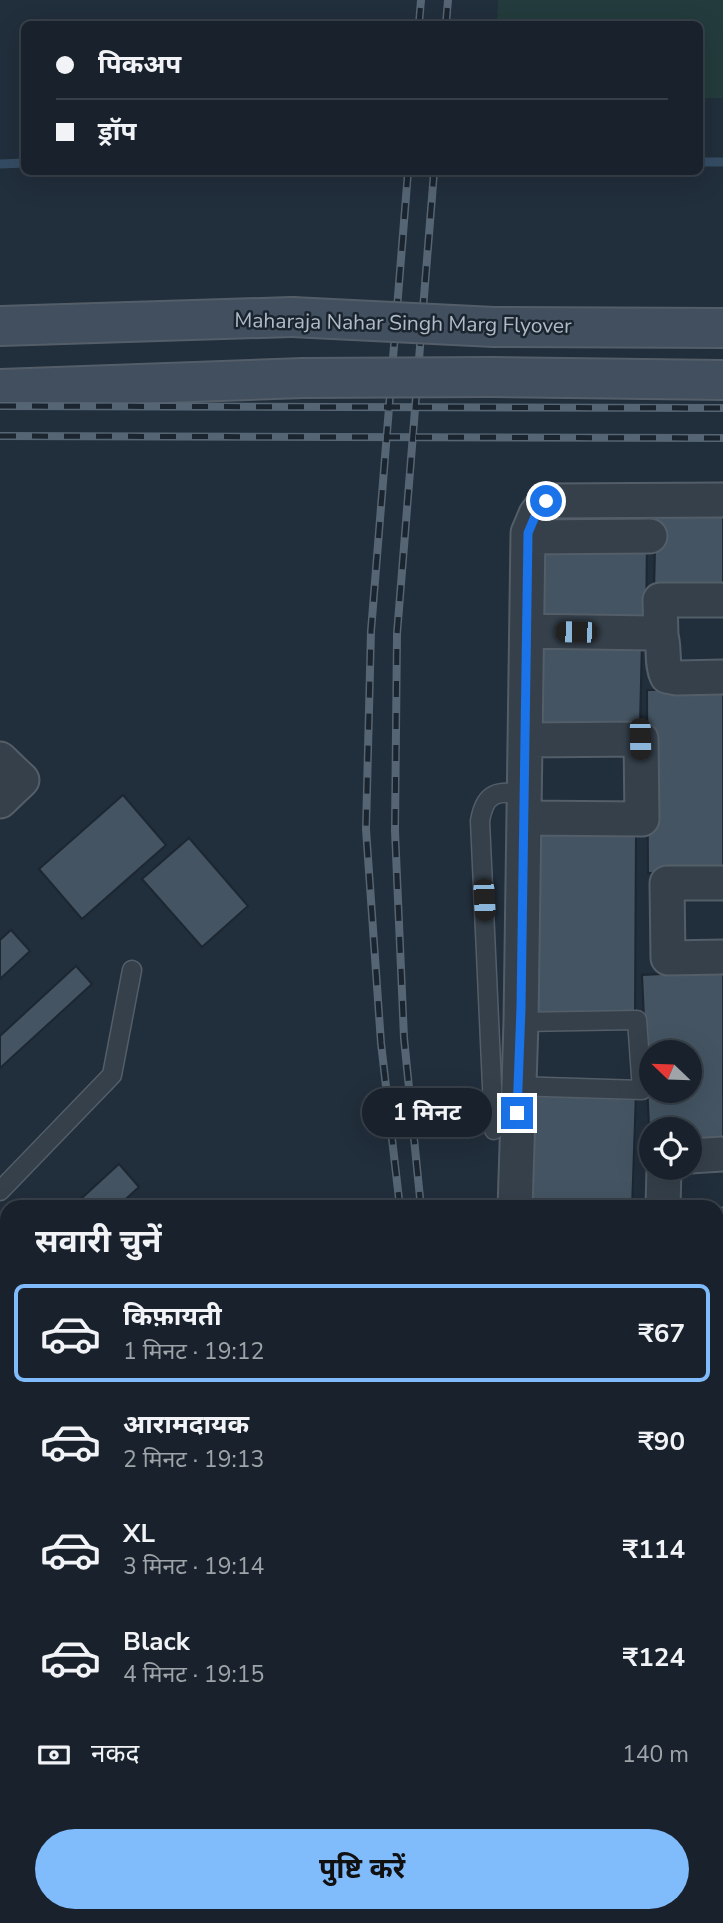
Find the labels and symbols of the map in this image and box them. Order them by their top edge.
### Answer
street label: Maharaja Nahar Singh Marg Flyover [234,306,572,340]
route start [530,485,562,517]
car [555,621,598,643]
car [630,718,651,760]
car [473,878,496,922]
north arrow [639,1040,702,1102]
callout: 1 मिनट [363,1088,492,1138]
route end [501,1097,533,1129]

